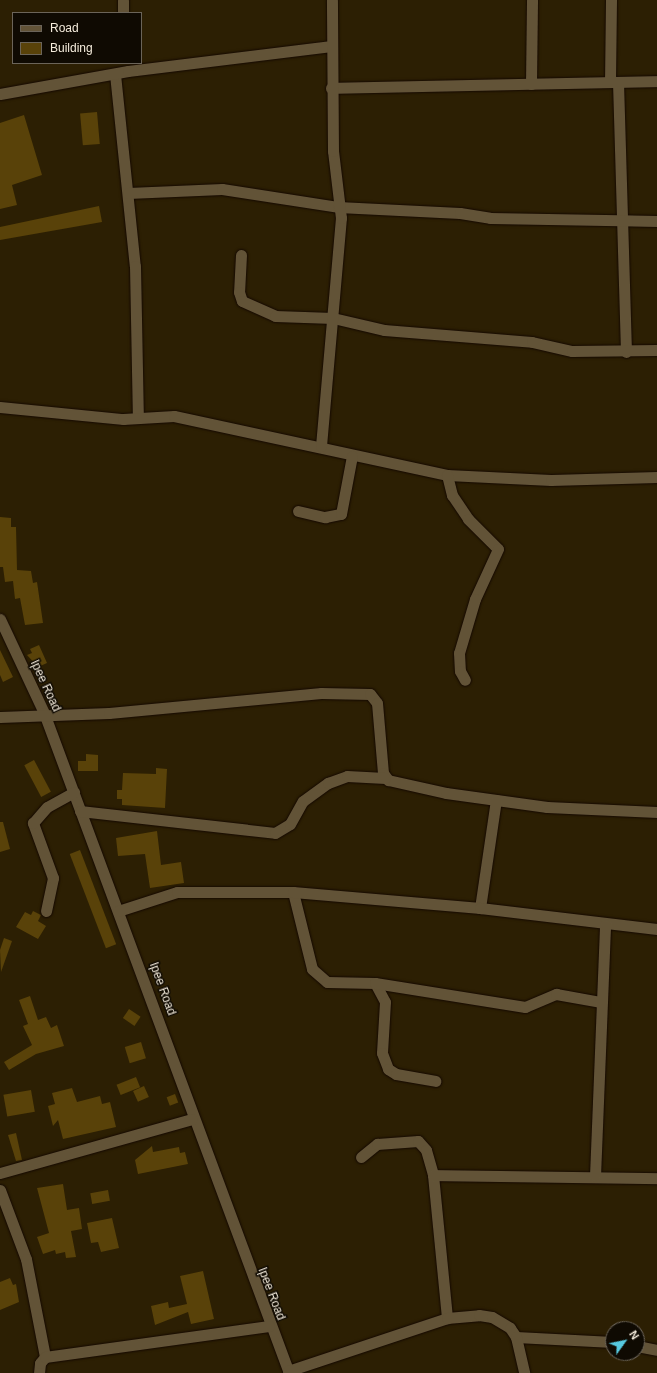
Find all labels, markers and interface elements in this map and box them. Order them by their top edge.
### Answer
legend [12,12,142,64]
text: Road [50,21,79,35]
text: Building [50,41,93,55]
street label: Ipee Road [27,658,63,714]
street label: Ipee Road [146,961,178,1017]
street label: Ipee Road [254,1266,288,1322]
north arrow [605,1321,645,1361]
text: N [627,1328,641,1342]

